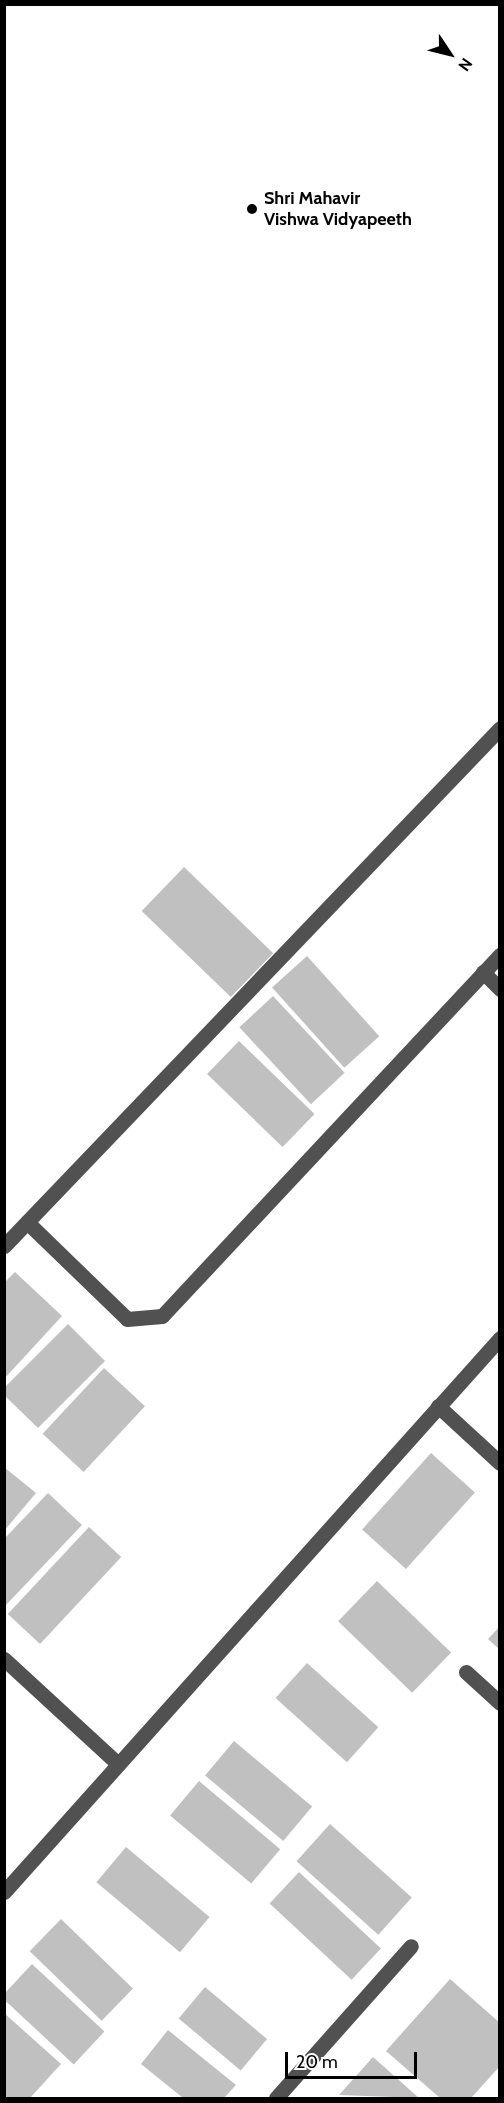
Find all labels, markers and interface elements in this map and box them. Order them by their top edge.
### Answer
north arrow [420,24,480,84]
text: N [454,55,476,75]
place label: Shri Mahavir Vishwa Vidyapeeth [264,188,412,230]
marker: Shri Mahavir Vishwa Vidyapeeth [245,202,259,216]
scale bar [288,2040,420,2078]
text: 20 m [296,2051,338,2073]

